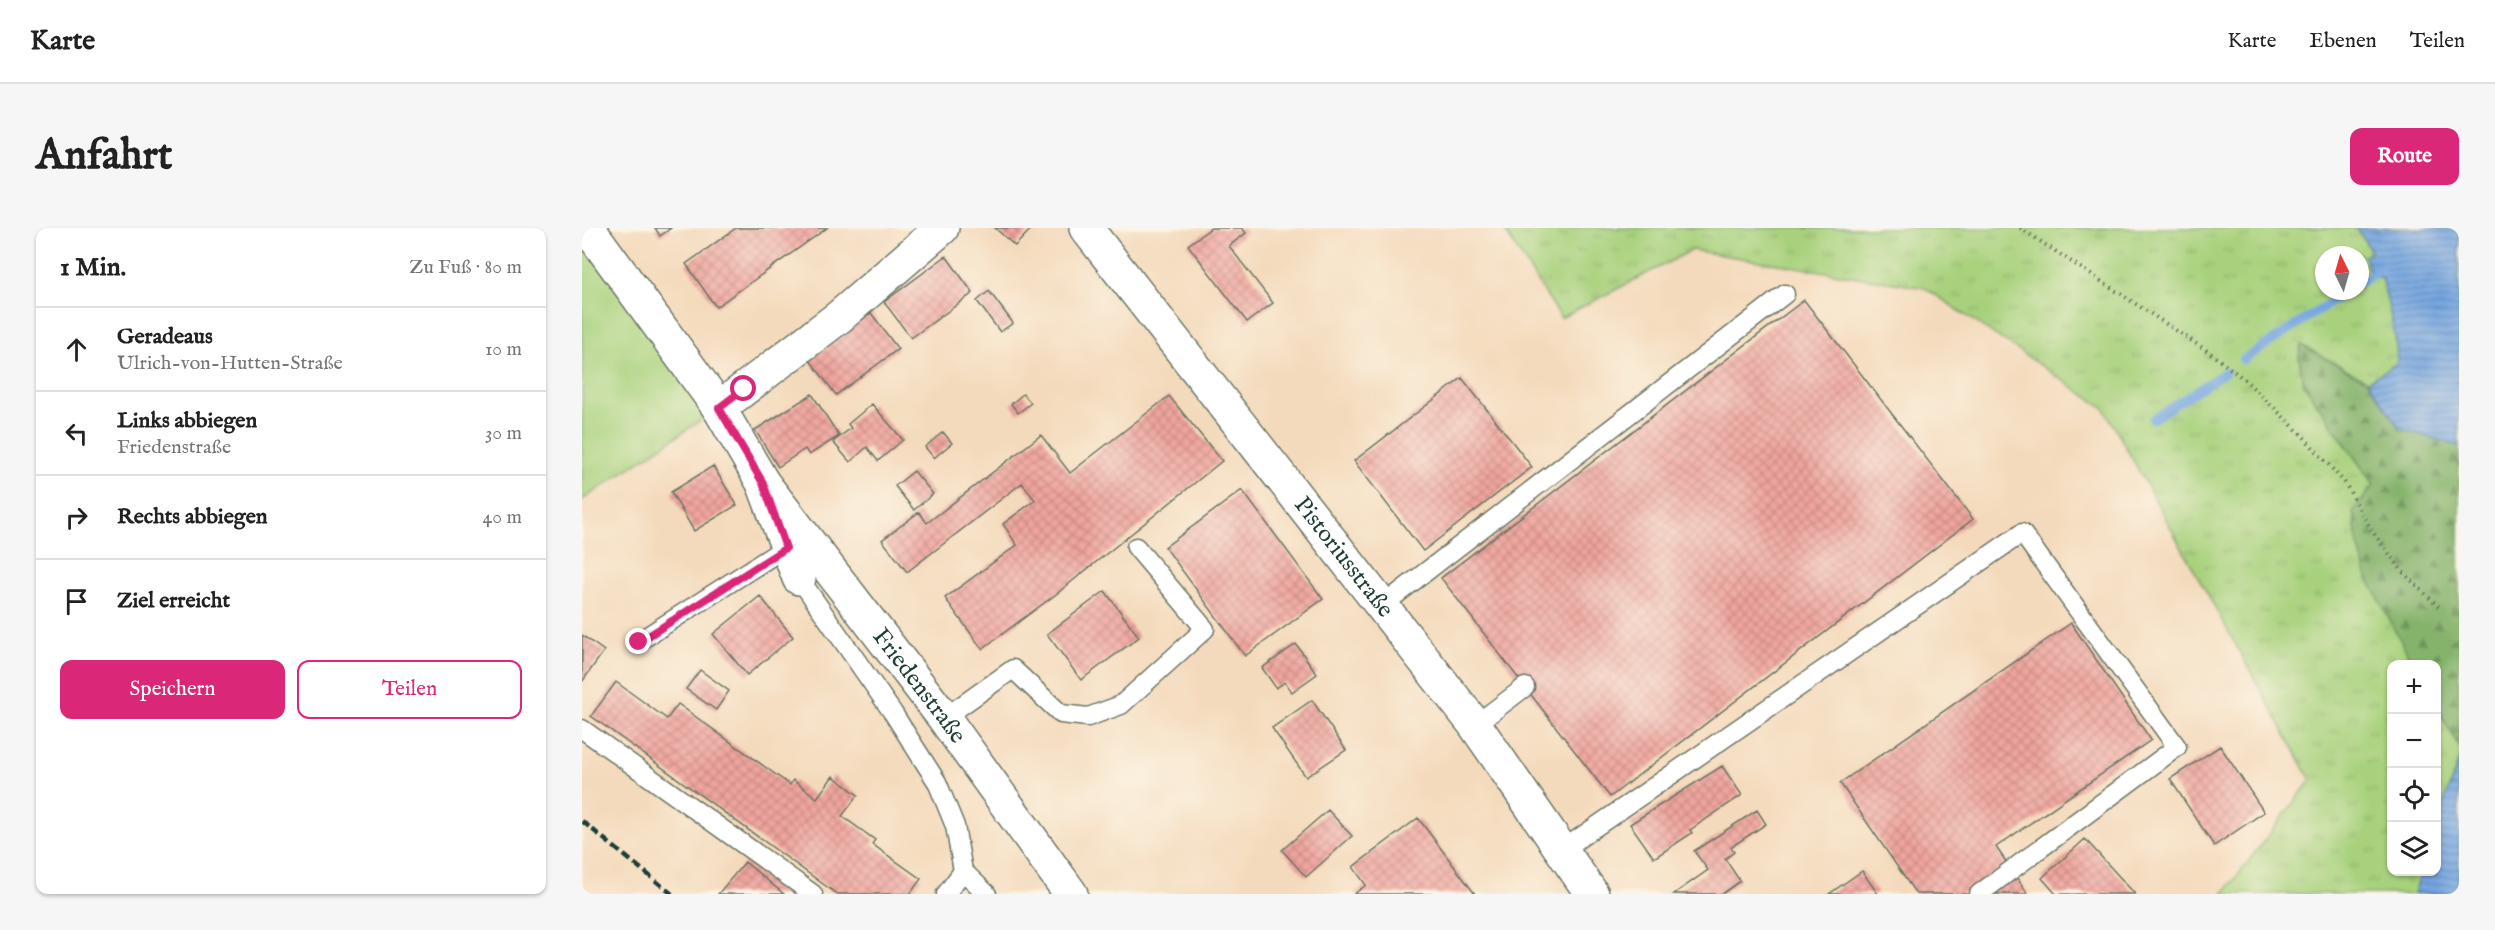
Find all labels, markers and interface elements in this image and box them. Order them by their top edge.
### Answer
text: Karte [30,24,95,59]
text: Karte [2228,28,2276,55]
text: Ebenen [2309,28,2377,55]
text: Teilen [2410,28,2465,55]
button: Route [2350,128,2459,185]
text: Anfahrt [36,130,172,183]
north arrow [2315,246,2369,300]
text: 1 Min. [60,251,126,284]
text: Zu Fuß · 80 m [409,255,522,280]
text: Geradeaus [117,323,213,351]
icon: ahead [60,333,93,366]
text: 10 m [485,337,522,362]
text: Ulrich-von-Hutten-Straße [117,351,343,376]
route start [730,375,756,401]
text: Links abbiegen [117,407,257,435]
icon: left [60,417,93,450]
text: 30 m [485,421,522,446]
text: Friedenstraße [117,435,231,460]
street label: Pistoriusstraße [1287,491,1401,624]
icon: right [60,501,93,534]
text: Rechts abbiegen [117,503,267,531]
text: 40 m [483,505,522,530]
icon: arrive [60,585,93,618]
text: Ziel erreicht [117,587,230,615]
street label: Friedenstraße [865,622,973,750]
route end [625,628,651,654]
button: Speichern [60,660,285,719]
button: Teilen [297,660,522,719]
map controls [2387,660,2441,876]
button: + [2387,660,2441,714]
button: − [2387,714,2441,768]
button: locate [2387,768,2441,822]
button: layers [2387,822,2441,876]

